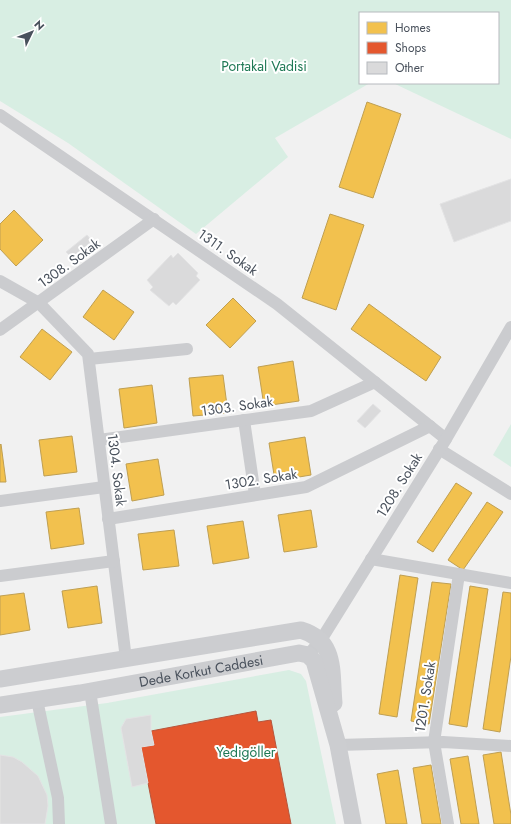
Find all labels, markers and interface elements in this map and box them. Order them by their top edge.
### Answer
north arrow [12,12,52,52]
legend [359,12,499,84]
text: N [30,17,48,34]
text: Homes [395,19,431,37]
text: Shops [395,39,426,57]
park label: Portakal Vadisi [221,56,307,76]
text: Other [395,59,425,77]
street label: 1311. Sokak [194,224,263,281]
street label: 1308. Sokak [34,233,105,292]
street label: 1303. Sokak [200,391,275,421]
street label: 1304. Sokak [103,432,131,508]
street label: 1208. Sokak [371,448,427,521]
street label: 1302. Sokak [223,463,299,495]
street label: Dede Korkut Caddesi [137,650,265,692]
street label: 1201. Sokak [410,659,441,734]
park label: Yedigöller [216,742,276,762]

